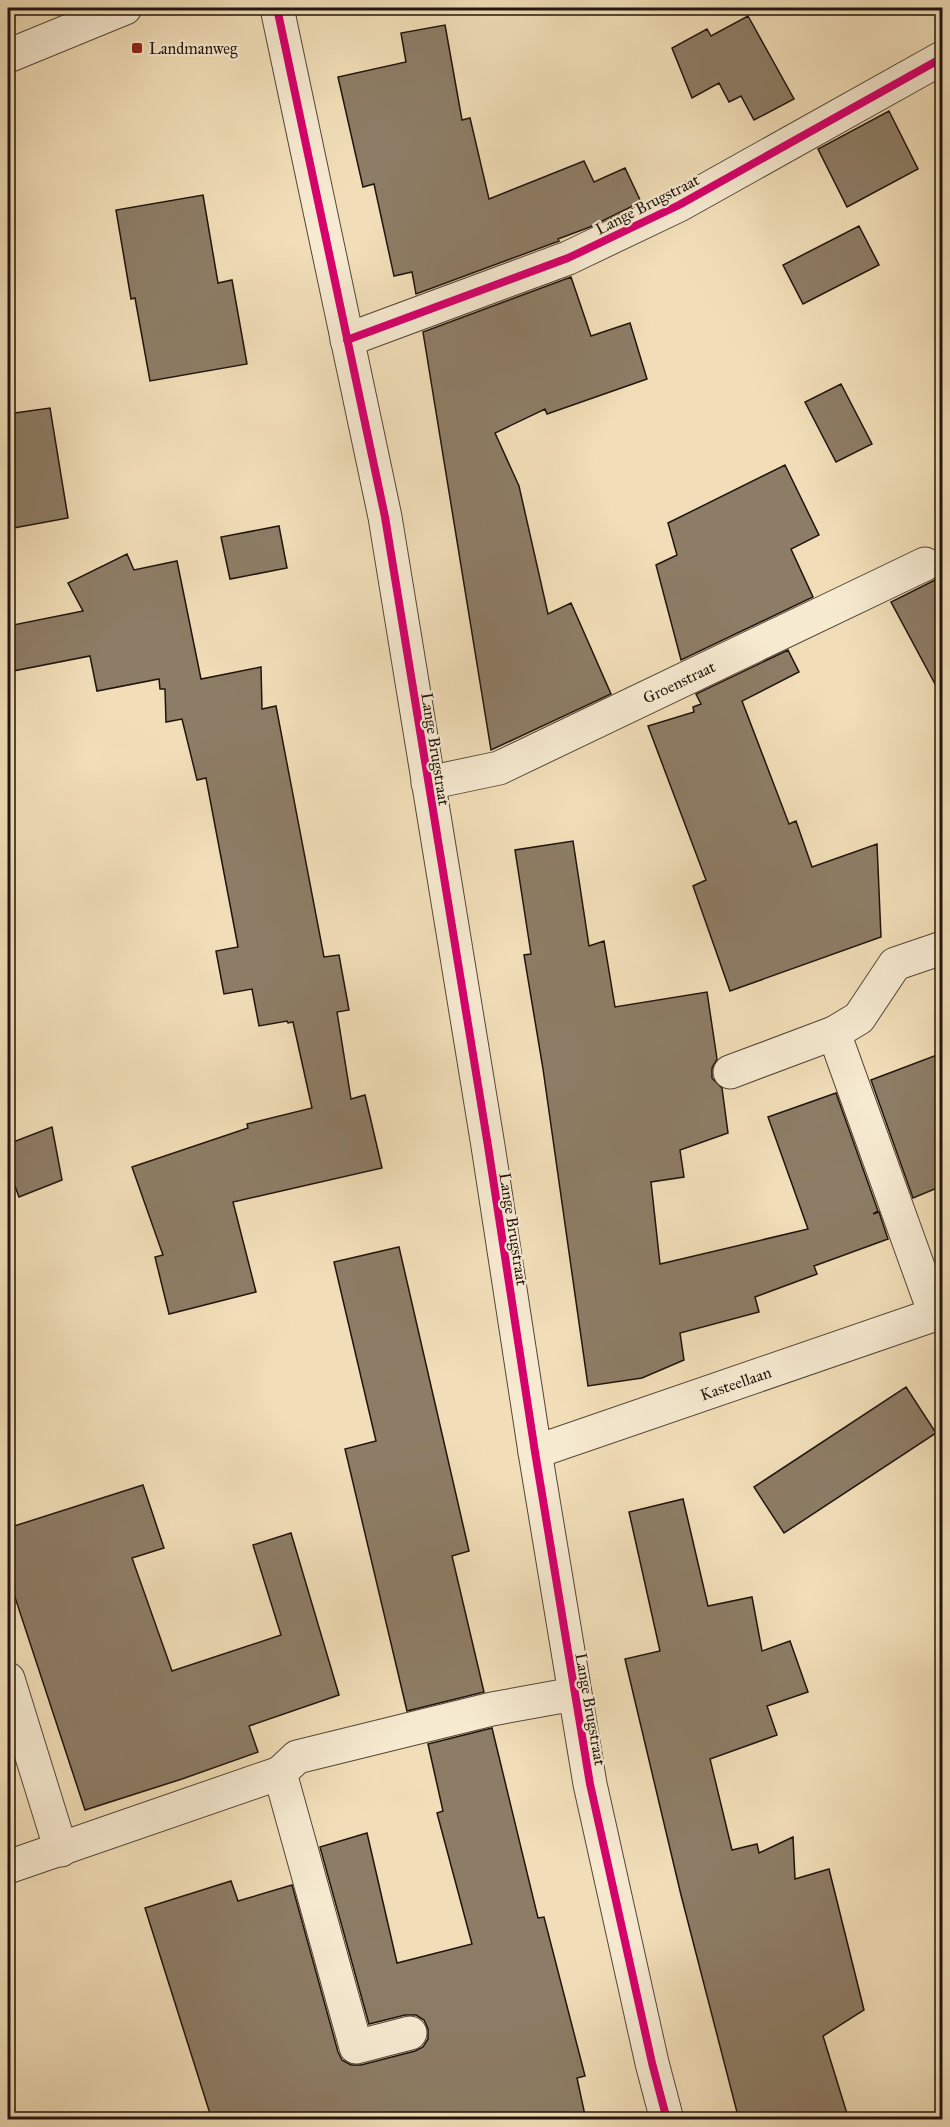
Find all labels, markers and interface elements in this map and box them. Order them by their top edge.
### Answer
place label: Landmanweg [149,39,238,59]
marker: Landmanweg [130,41,144,55]
street label: Lange Brugstraat [592,170,703,240]
street label: Groenstraat [640,657,719,708]
street label: Lange Brugstraat [416,691,454,807]
street label: Lange Brugstraat [494,1171,532,1287]
street label: Kasteellaan [698,1362,774,1405]
street label: Lange Brugstraat [570,1651,610,1767]

